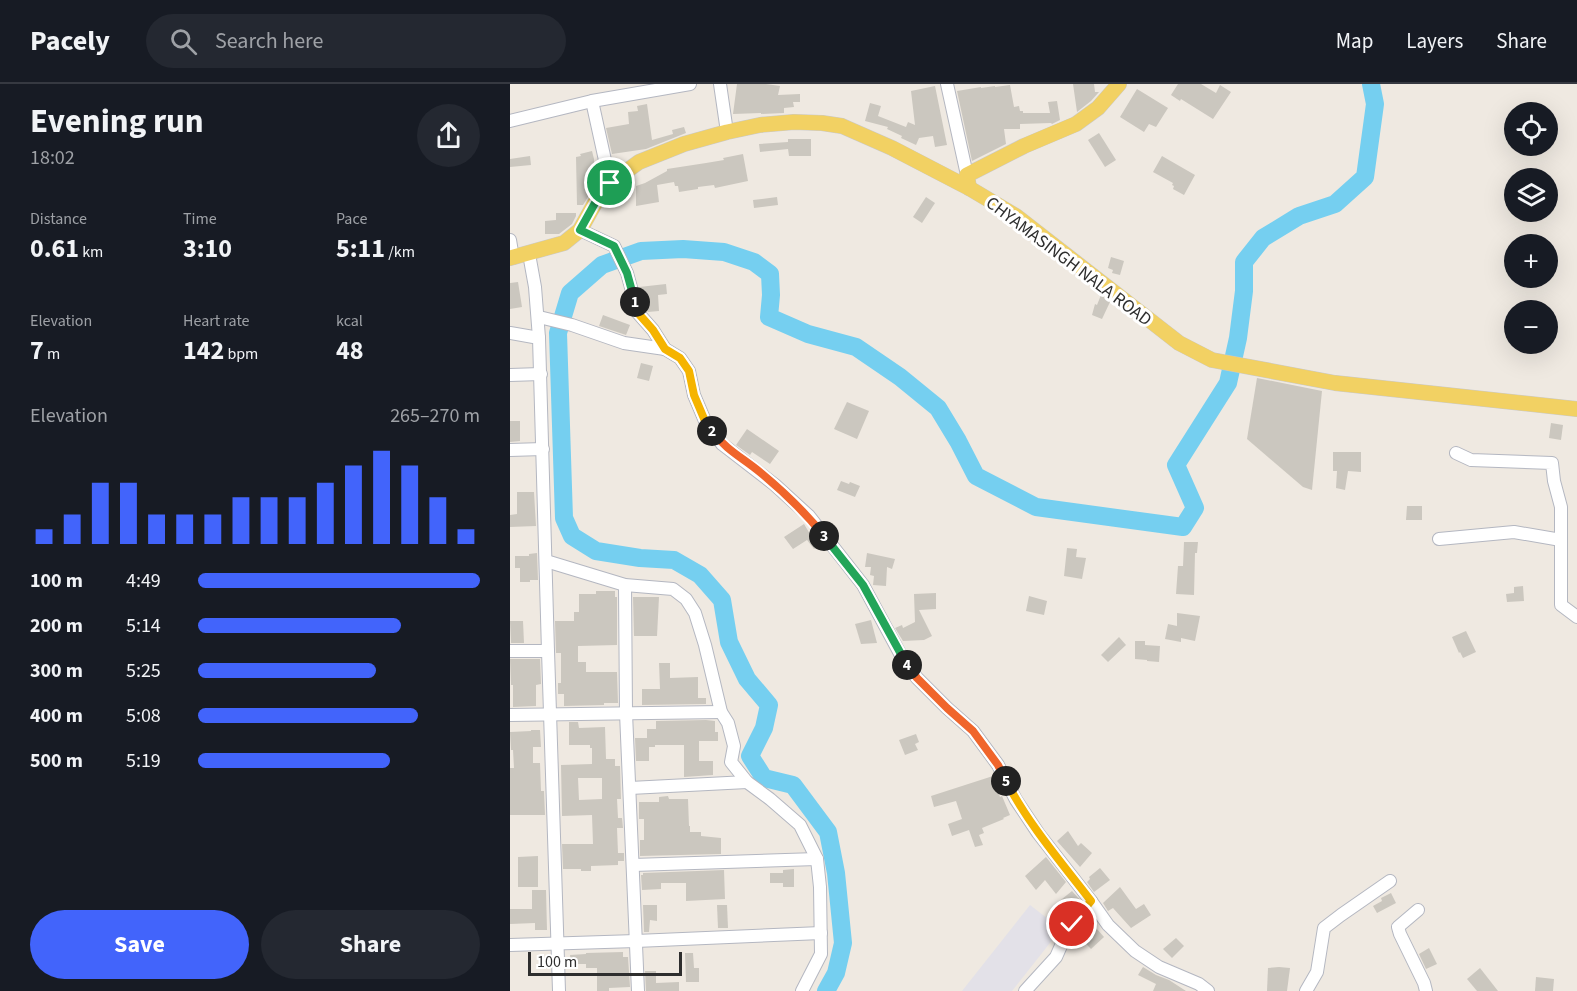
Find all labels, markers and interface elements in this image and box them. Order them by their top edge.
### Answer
search box [146,14,566,68]
text: Pacely [30,21,110,61]
icon: search [167,25,200,58]
text: Search here [215,25,323,57]
text: Map [1336,26,1373,56]
text: Layers [1406,26,1463,56]
text: Share [1496,26,1547,56]
text: Evening run [30,98,204,145]
map controls [1504,102,1558,354]
button: locate [1504,102,1558,156]
button: share [417,104,480,167]
text: 18:02 [30,144,75,172]
pin [584,157,635,208]
icon: arrive [593,166,626,199]
button: layers [1504,168,1558,222]
street label: CHYAMASINGH NALA ROAD [981,191,1157,332]
text: Distance [30,208,87,230]
text: Time [183,208,217,230]
text: Pace [336,208,367,230]
text: 0.61 [30,230,79,267]
text: 3:10 [183,230,232,267]
text: 5:11 [336,230,385,267]
button: + [1504,234,1558,288]
text: km [79,241,103,263]
text: /km [385,241,415,263]
pin: 1 [620,287,650,317]
text: 1 [631,291,639,313]
button: − [1504,300,1558,354]
text: Elevation [30,310,92,332]
text: Heart rate [183,310,250,332]
text: kcal [336,310,363,332]
text: 7 [30,332,44,369]
text: 142 [183,332,224,369]
text: 48 [336,332,363,369]
text: m [44,343,60,365]
text: bpm [224,343,258,365]
text: Elevation [30,402,108,430]
text: 265–270 m [390,402,480,430]
pin: 2 [697,416,727,446]
text: 2 [708,420,716,442]
pin: 3 [809,521,839,551]
text: 3 [820,525,828,547]
text: 100 m [30,567,83,595]
text: 4:49 [126,567,161,595]
text: 200 m [30,612,83,640]
text: 5:14 [126,612,161,640]
pin: 4 [892,650,922,680]
text: 4 [903,654,911,676]
text: 300 m [30,657,83,685]
text: 5:25 [126,657,161,685]
text: 400 m [30,702,83,730]
text: 5:08 [126,702,161,730]
text: 500 m [30,747,83,775]
text: 5:19 [126,747,161,775]
pin: 5 [991,766,1021,796]
text: 5 [1002,770,1010,792]
pin [1046,898,1097,949]
icon: check [1055,907,1088,940]
button: Save [30,910,249,979]
button: Share [261,910,480,979]
scale bar [528,949,682,976]
text: 100 m [537,951,577,973]

